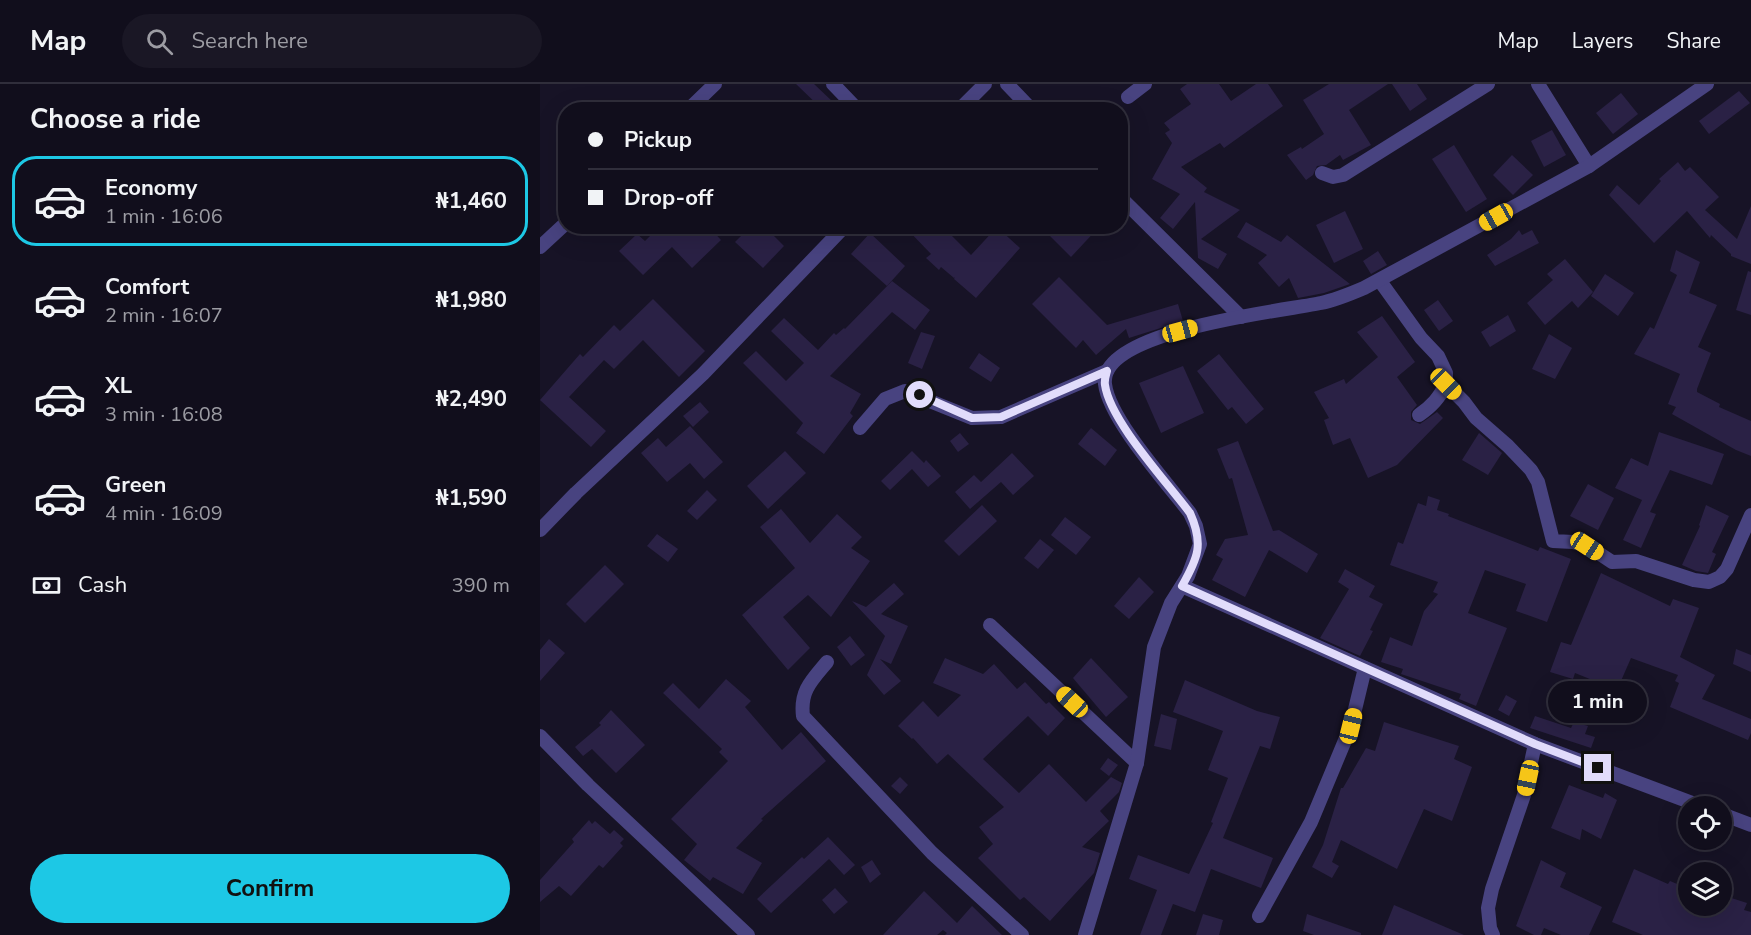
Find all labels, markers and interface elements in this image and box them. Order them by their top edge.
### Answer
search box [122,14,542,68]
text: Map [30,22,86,60]
icon: search [143,25,176,58]
text: Search here [191,26,308,56]
text: Map [1497,27,1539,55]
text: Layers [1572,27,1633,55]
text: Share [1666,27,1721,55]
text: Choose a ride [30,101,201,138]
text: Pickup [624,125,692,155]
text: Economy [105,173,197,203]
icon: car [33,174,87,228]
text: Drop-off [624,183,713,213]
text: ₦1,460 [436,186,507,216]
car [1476,200,1516,234]
text: 1 min · 16:06 [105,203,223,230]
text: Comfort [105,272,189,302]
icon: car [33,273,87,327]
text: ₦1,980 [436,285,507,315]
text: 2 min · 16:07 [105,302,223,329]
car [1160,318,1200,344]
car [1427,365,1465,403]
text: XL [105,371,132,401]
icon: car [33,372,87,426]
route start [906,381,933,408]
text: ₦2,490 [436,384,507,414]
text: 3 min · 16:08 [105,401,223,428]
text: Green [105,470,166,500]
icon: car [33,471,87,525]
text: ₦1,590 [436,483,507,513]
text: 4 min · 16:09 [105,500,223,527]
car [1567,529,1607,563]
icon: cash [30,569,63,602]
text: Cash [78,570,127,600]
text: 390 m [452,572,510,599]
callout: 1 min [1548,681,1648,723]
car [1053,683,1091,721]
text: 1 min [1572,688,1623,715]
car [1338,706,1364,746]
route end [1584,754,1611,781]
car [1515,759,1541,797]
map controls [1678,796,1732,916]
button: locate [1678,796,1732,850]
button: Confirm [30,854,510,923]
button: layers [1678,862,1732,916]

